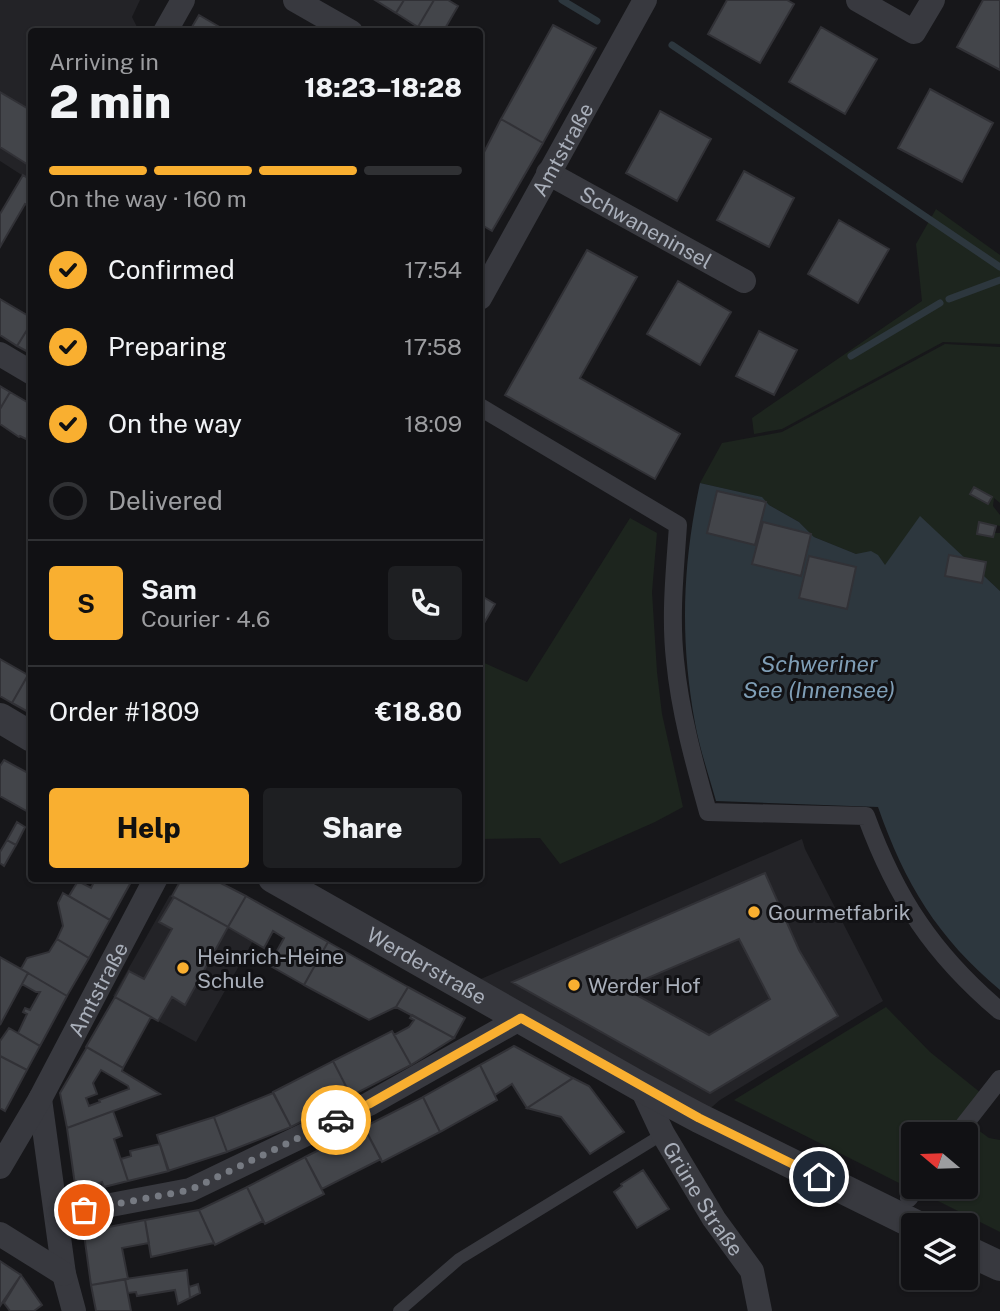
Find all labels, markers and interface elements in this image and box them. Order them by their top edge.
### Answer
text: Arriving in [49,48,159,75]
text: 18:23–18:28 [304,72,462,103]
text: 2 min [49,74,171,128]
street label: Amtstraße [526,98,598,200]
street label: Schwaneninsel [576,181,717,274]
text: On the way · 160 m [49,185,247,212]
icon: check [49,251,87,289]
text: Confirmed [108,254,235,285]
text: 17:54 [404,256,462,283]
icon: check [49,328,87,366]
text: Preparing [108,331,227,362]
text: 17:58 [404,333,462,360]
icon: check [49,405,87,443]
text: On the way [108,408,242,439]
text: 18:09 [404,410,462,437]
text: Delivered [108,485,223,516]
button: phone [388,566,462,640]
text: Sam [141,574,197,605]
text: S [77,588,95,619]
text: Courier · 4.6 [141,605,270,632]
water label: Schweriner See (Innensee) [743,650,895,703]
text: Order #1809 [49,696,200,727]
text: €18.80 [375,696,462,727]
button: Help [49,788,249,868]
button: Share [263,788,462,868]
place label: Gourmetfabrik [768,900,911,925]
marker: Gourmetfabrik [746,904,762,920]
street label: Werderstraße [362,921,491,1009]
street label: Amtstraße [63,938,133,1041]
place label: Heinrich-Heine Schule [197,944,344,993]
marker: Heinrich-Heine Schule [175,960,191,976]
place label: Werder Hof [588,973,700,998]
marker: Werder Hof [566,977,582,993]
courier [301,1085,371,1155]
icon: car [317,1101,355,1139]
north arrow [901,1122,978,1199]
map controls [901,1122,978,1290]
street label: Grüne Straße [658,1137,749,1260]
pin [789,1147,849,1207]
icon: home [800,1158,838,1196]
pin [54,1180,114,1240]
icon: bag [65,1191,103,1229]
button: layers [901,1213,978,1290]

